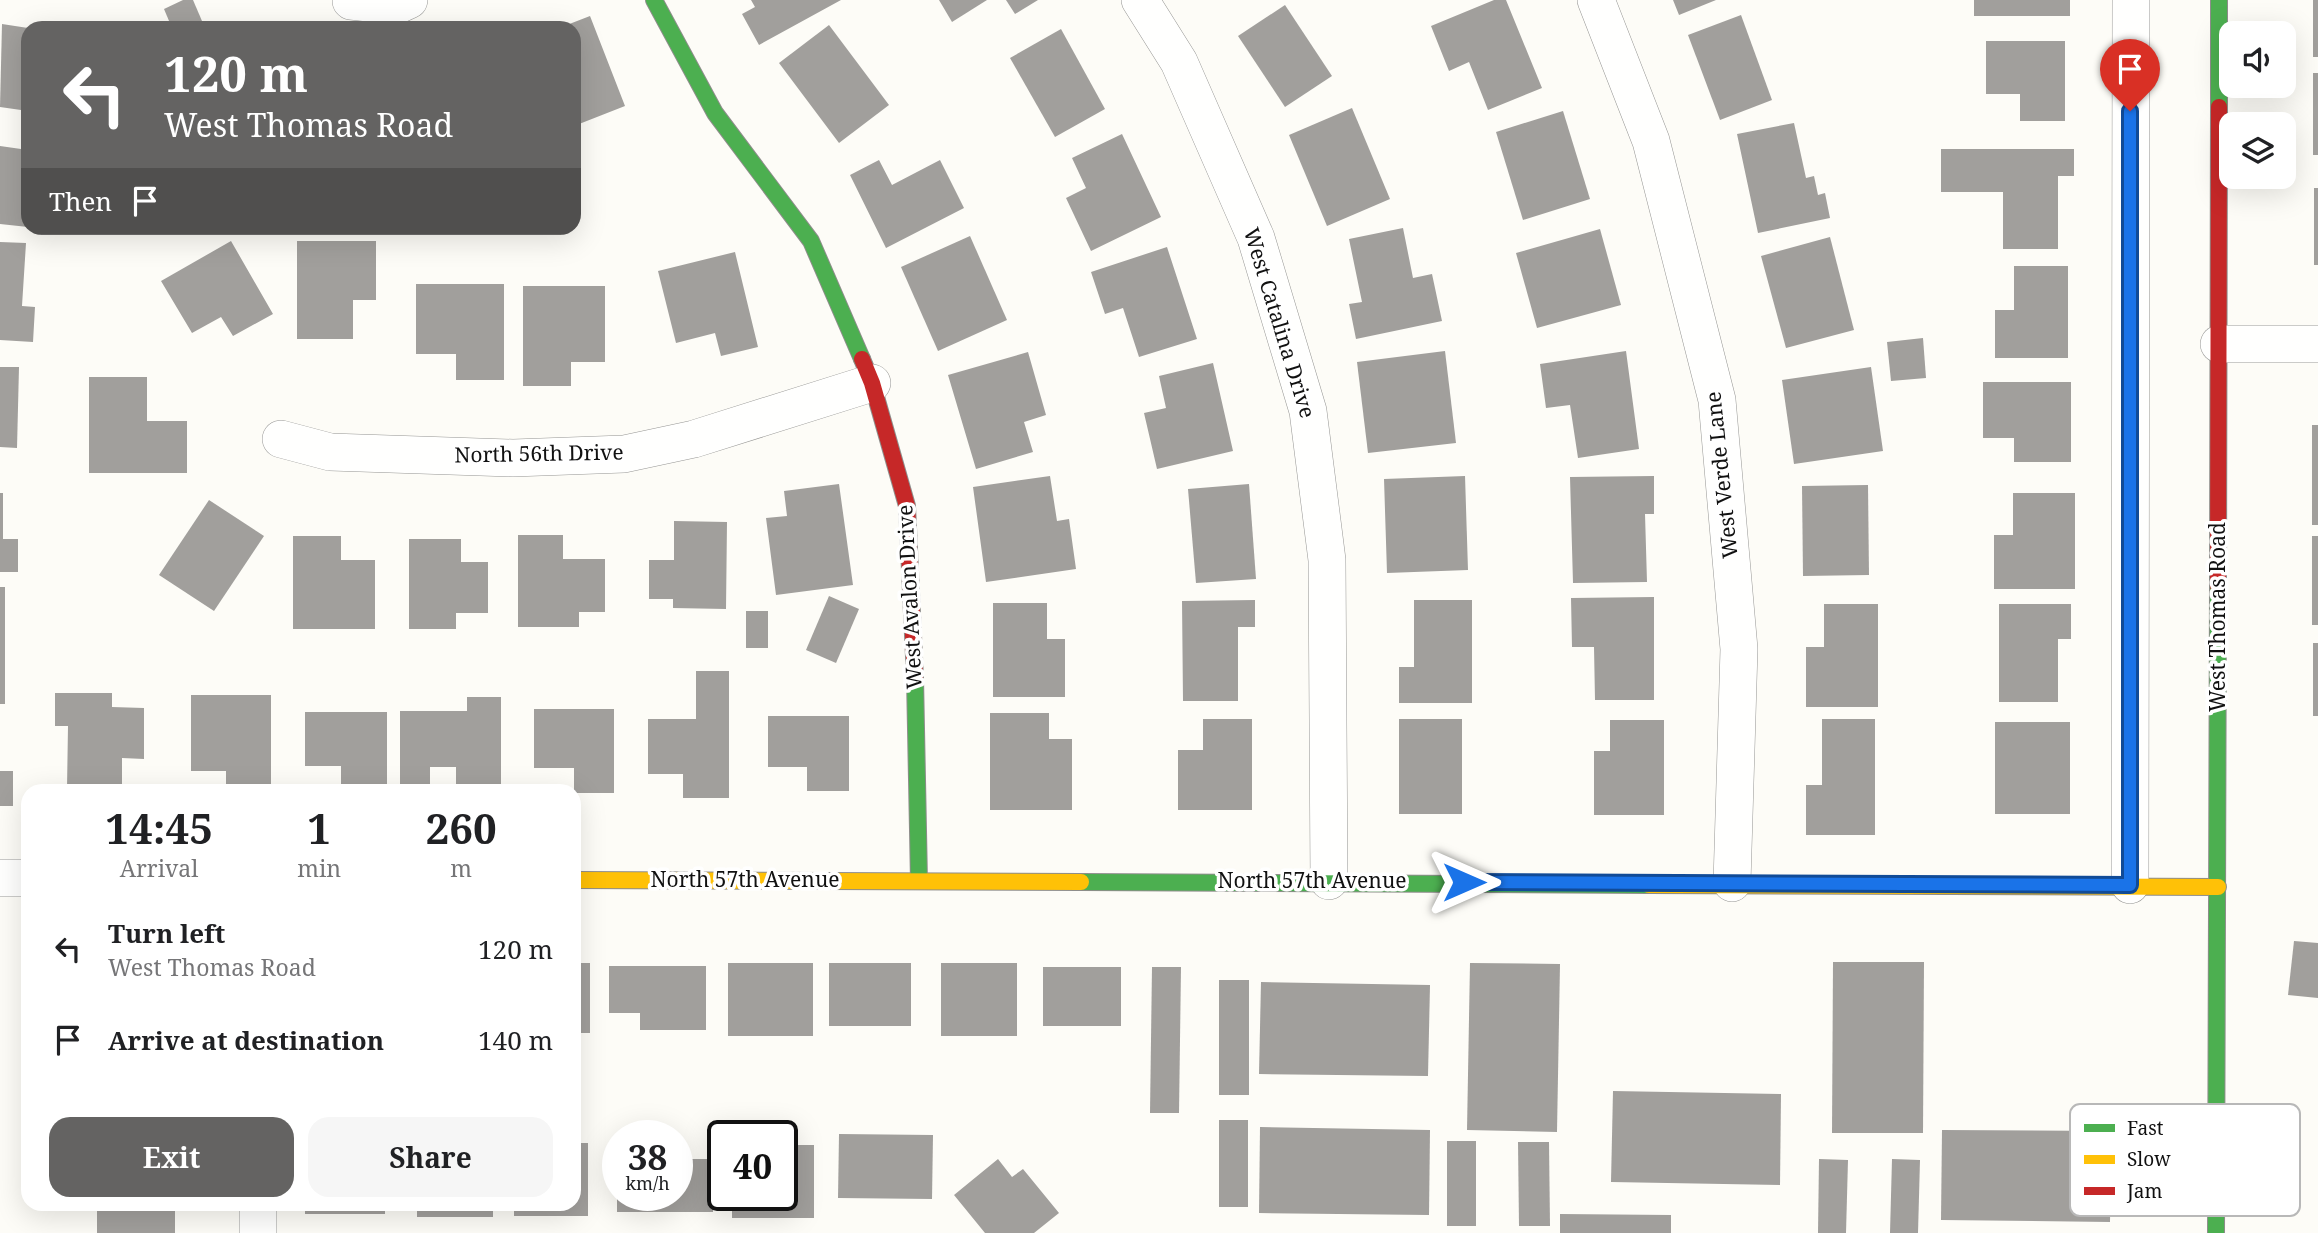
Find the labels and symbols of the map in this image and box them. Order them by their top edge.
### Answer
pin [2100,39,2160,111]
street label: West Catalina Drive [1238,224,1322,421]
street label: West Verde Lane [1698,390,1744,560]
street label: North 56th Drive [454,438,624,468]
street label: West Avalon Drive [890,504,928,690]
street label: West Thomas Road [2203,522,2231,712]
position arrow [1427,845,1501,919]
street label: North 57th Avenue [651,865,839,893]
street label: North 57th Avenue [1218,866,1406,894]
legend [2070,1104,2300,1216]
text: Fast [2127,1115,2164,1141]
speed limit sign: 40 [707,1120,798,1211]
text: Slow [2127,1146,2171,1172]
text: Jam [2126,1178,2162,1204]

